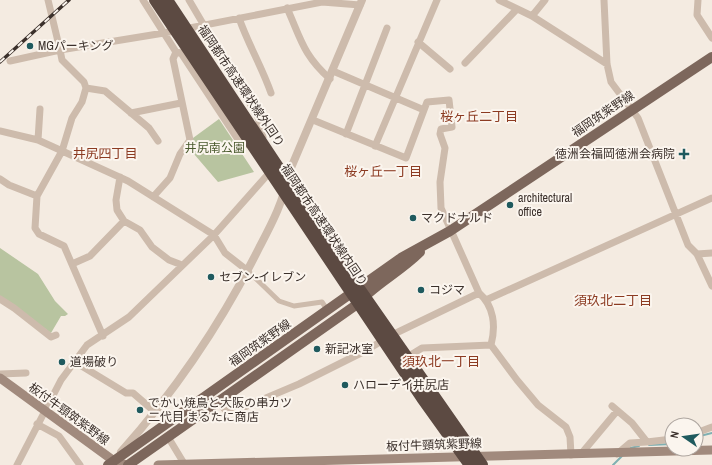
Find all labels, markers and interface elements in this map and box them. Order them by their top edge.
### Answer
street label: 福岡都市高速環状線外回り [194,22,288,150]
place label: MGパーキング [38,38,114,54]
marker: MGパーキング [25,41,35,51]
street label: 福岡筑紫野線 [569,87,637,141]
district label: 桜ヶ丘二丁目 [440,108,518,125]
park label: 井尻南公園 [185,140,245,156]
district label: 井尻四丁目 [72,145,138,162]
place label: 徳洲会福岡徳洲会病院 [555,146,675,162]
marker: 徳洲会福岡徳洲会病院 [678,148,690,160]
street label: 福岡都市高速環状線内回り [277,161,371,289]
district label: 桜ヶ丘一丁目 [344,163,422,180]
place label: architectural office [518,190,572,220]
marker: architectural office [505,200,515,210]
place label: マクドナルド [421,210,493,226]
marker: マクドナルド [408,213,418,223]
place label: セブン-イレブン [219,269,306,285]
marker: セブン-イレブン [206,272,216,282]
place label: コジマ [429,282,465,298]
marker: コジマ [416,285,426,295]
district label: 須玖北二丁目 [574,292,652,309]
street label: 福岡筑紫野線 [226,316,294,370]
place label: 新記冰室 [325,341,373,357]
marker: 新記冰室 [312,344,322,354]
district label: 須玖北一丁目 [402,353,480,370]
place label: 道場破り [70,354,118,370]
marker: 道場破り [57,357,67,367]
place label: ハローデイ井尻店 [353,377,449,393]
street label: 板付牛頸筑紫野線 [25,379,113,449]
marker: ハローデイ井尻店 [340,380,350,390]
place label: でかい焼鳥と大阪の串カツ 二代目 まるたに商店 [148,395,292,425]
marker: でかい焼鳥と大阪の串カツ 二代目 まるたに商店 [135,405,145,415]
north arrow [664,417,704,457]
text: N [667,430,682,439]
street label: 板付牛頸筑紫野線 [386,435,482,455]

